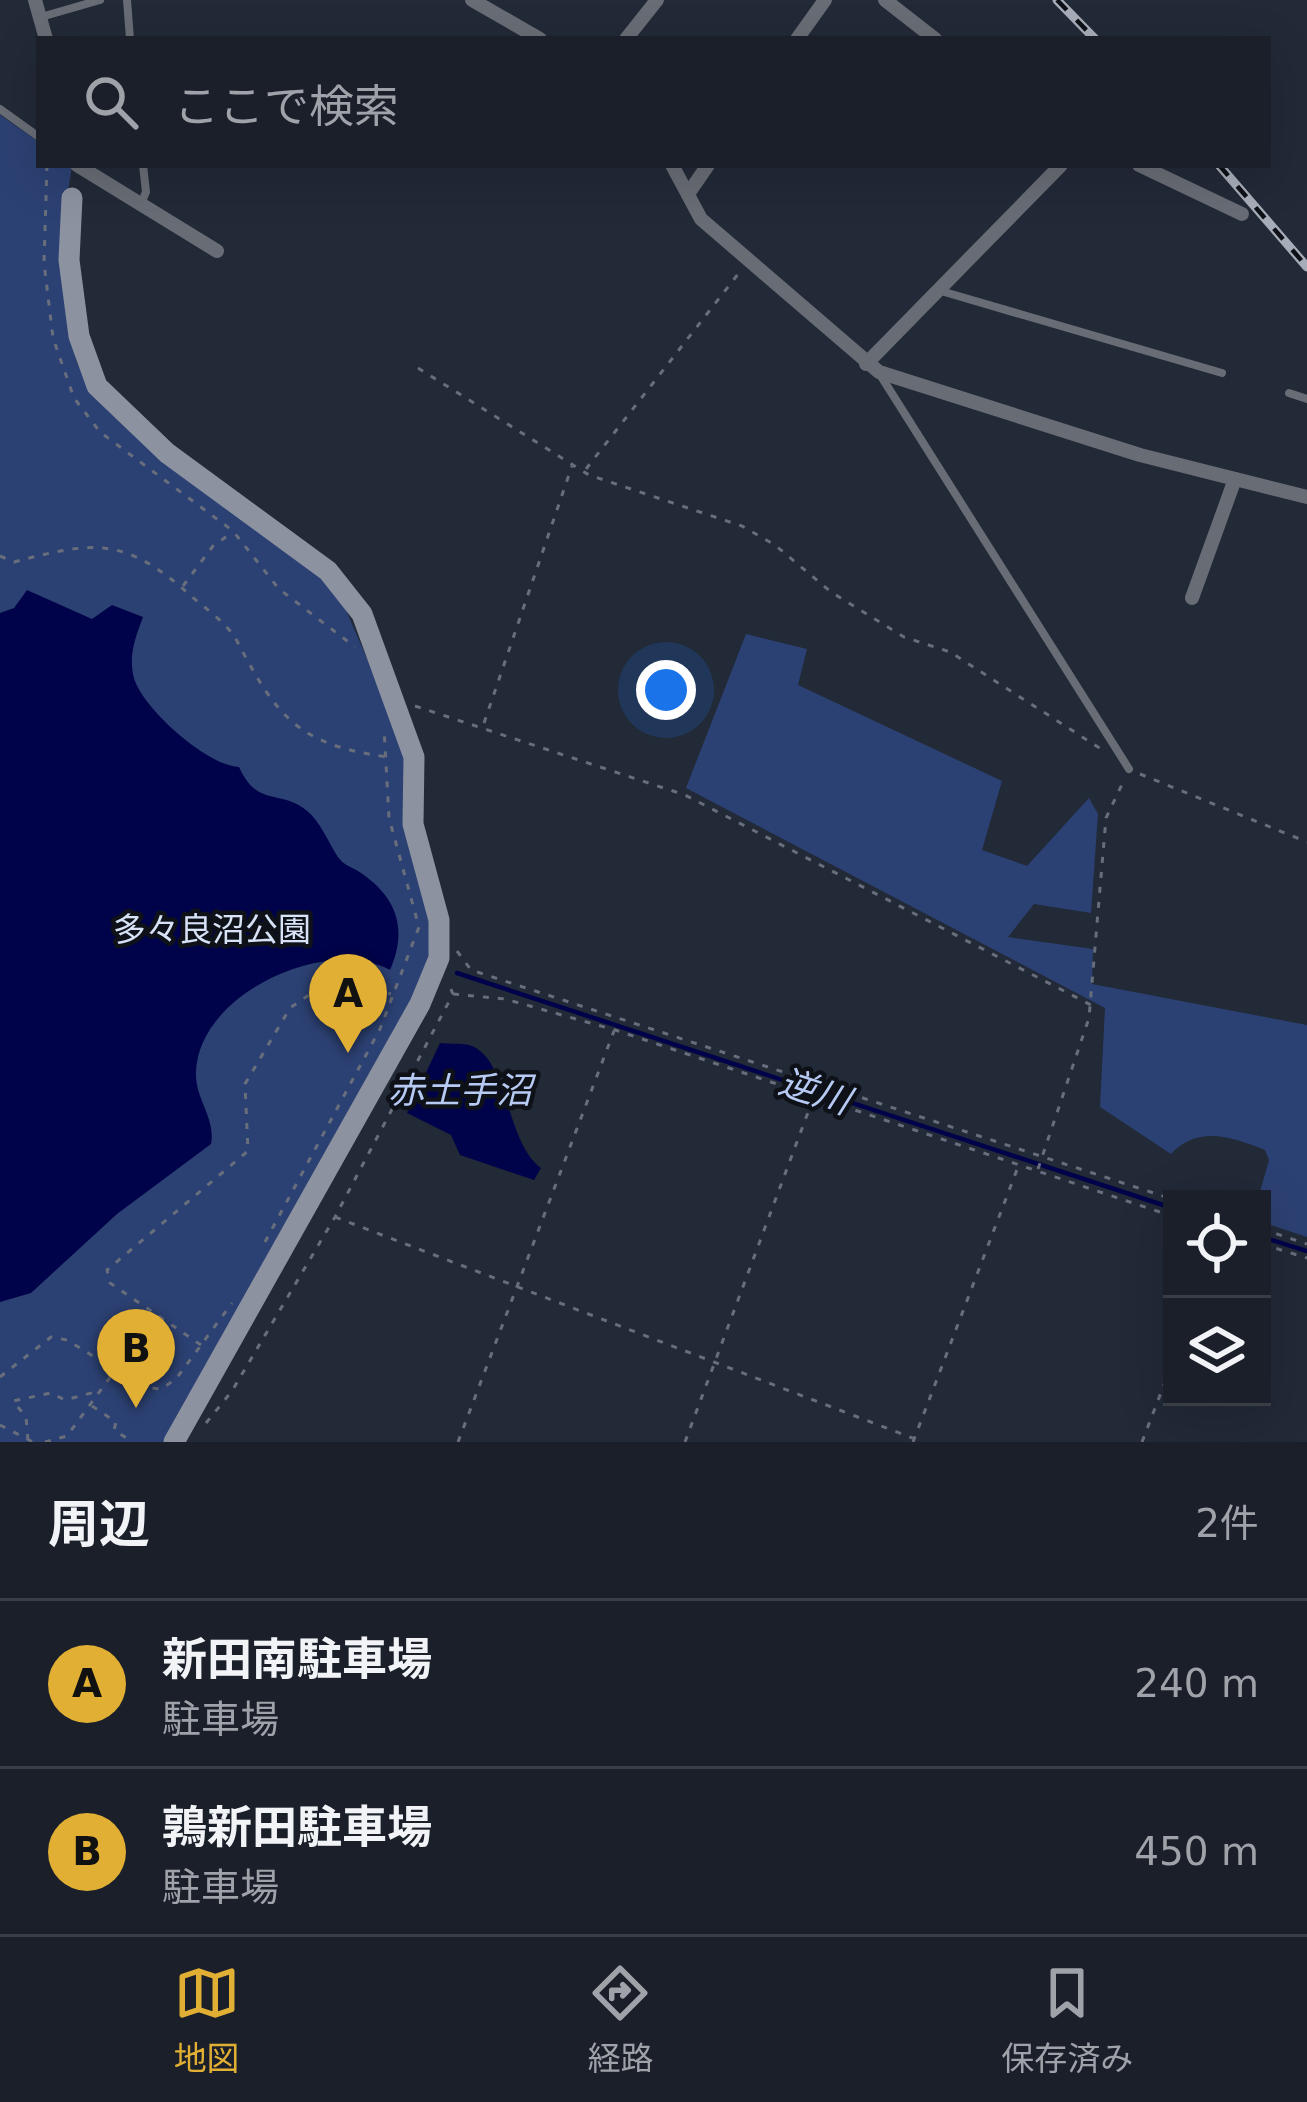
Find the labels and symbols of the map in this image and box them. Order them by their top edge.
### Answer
your location [636,660,696,720]
park label: 多々良沼公園 [113,910,311,949]
pin: A [309,954,387,1053]
water label: 逆川 [774,1061,859,1123]
water label: 赤土手沼 [388,1070,537,1111]
pin: B [97,1309,175,1408]

